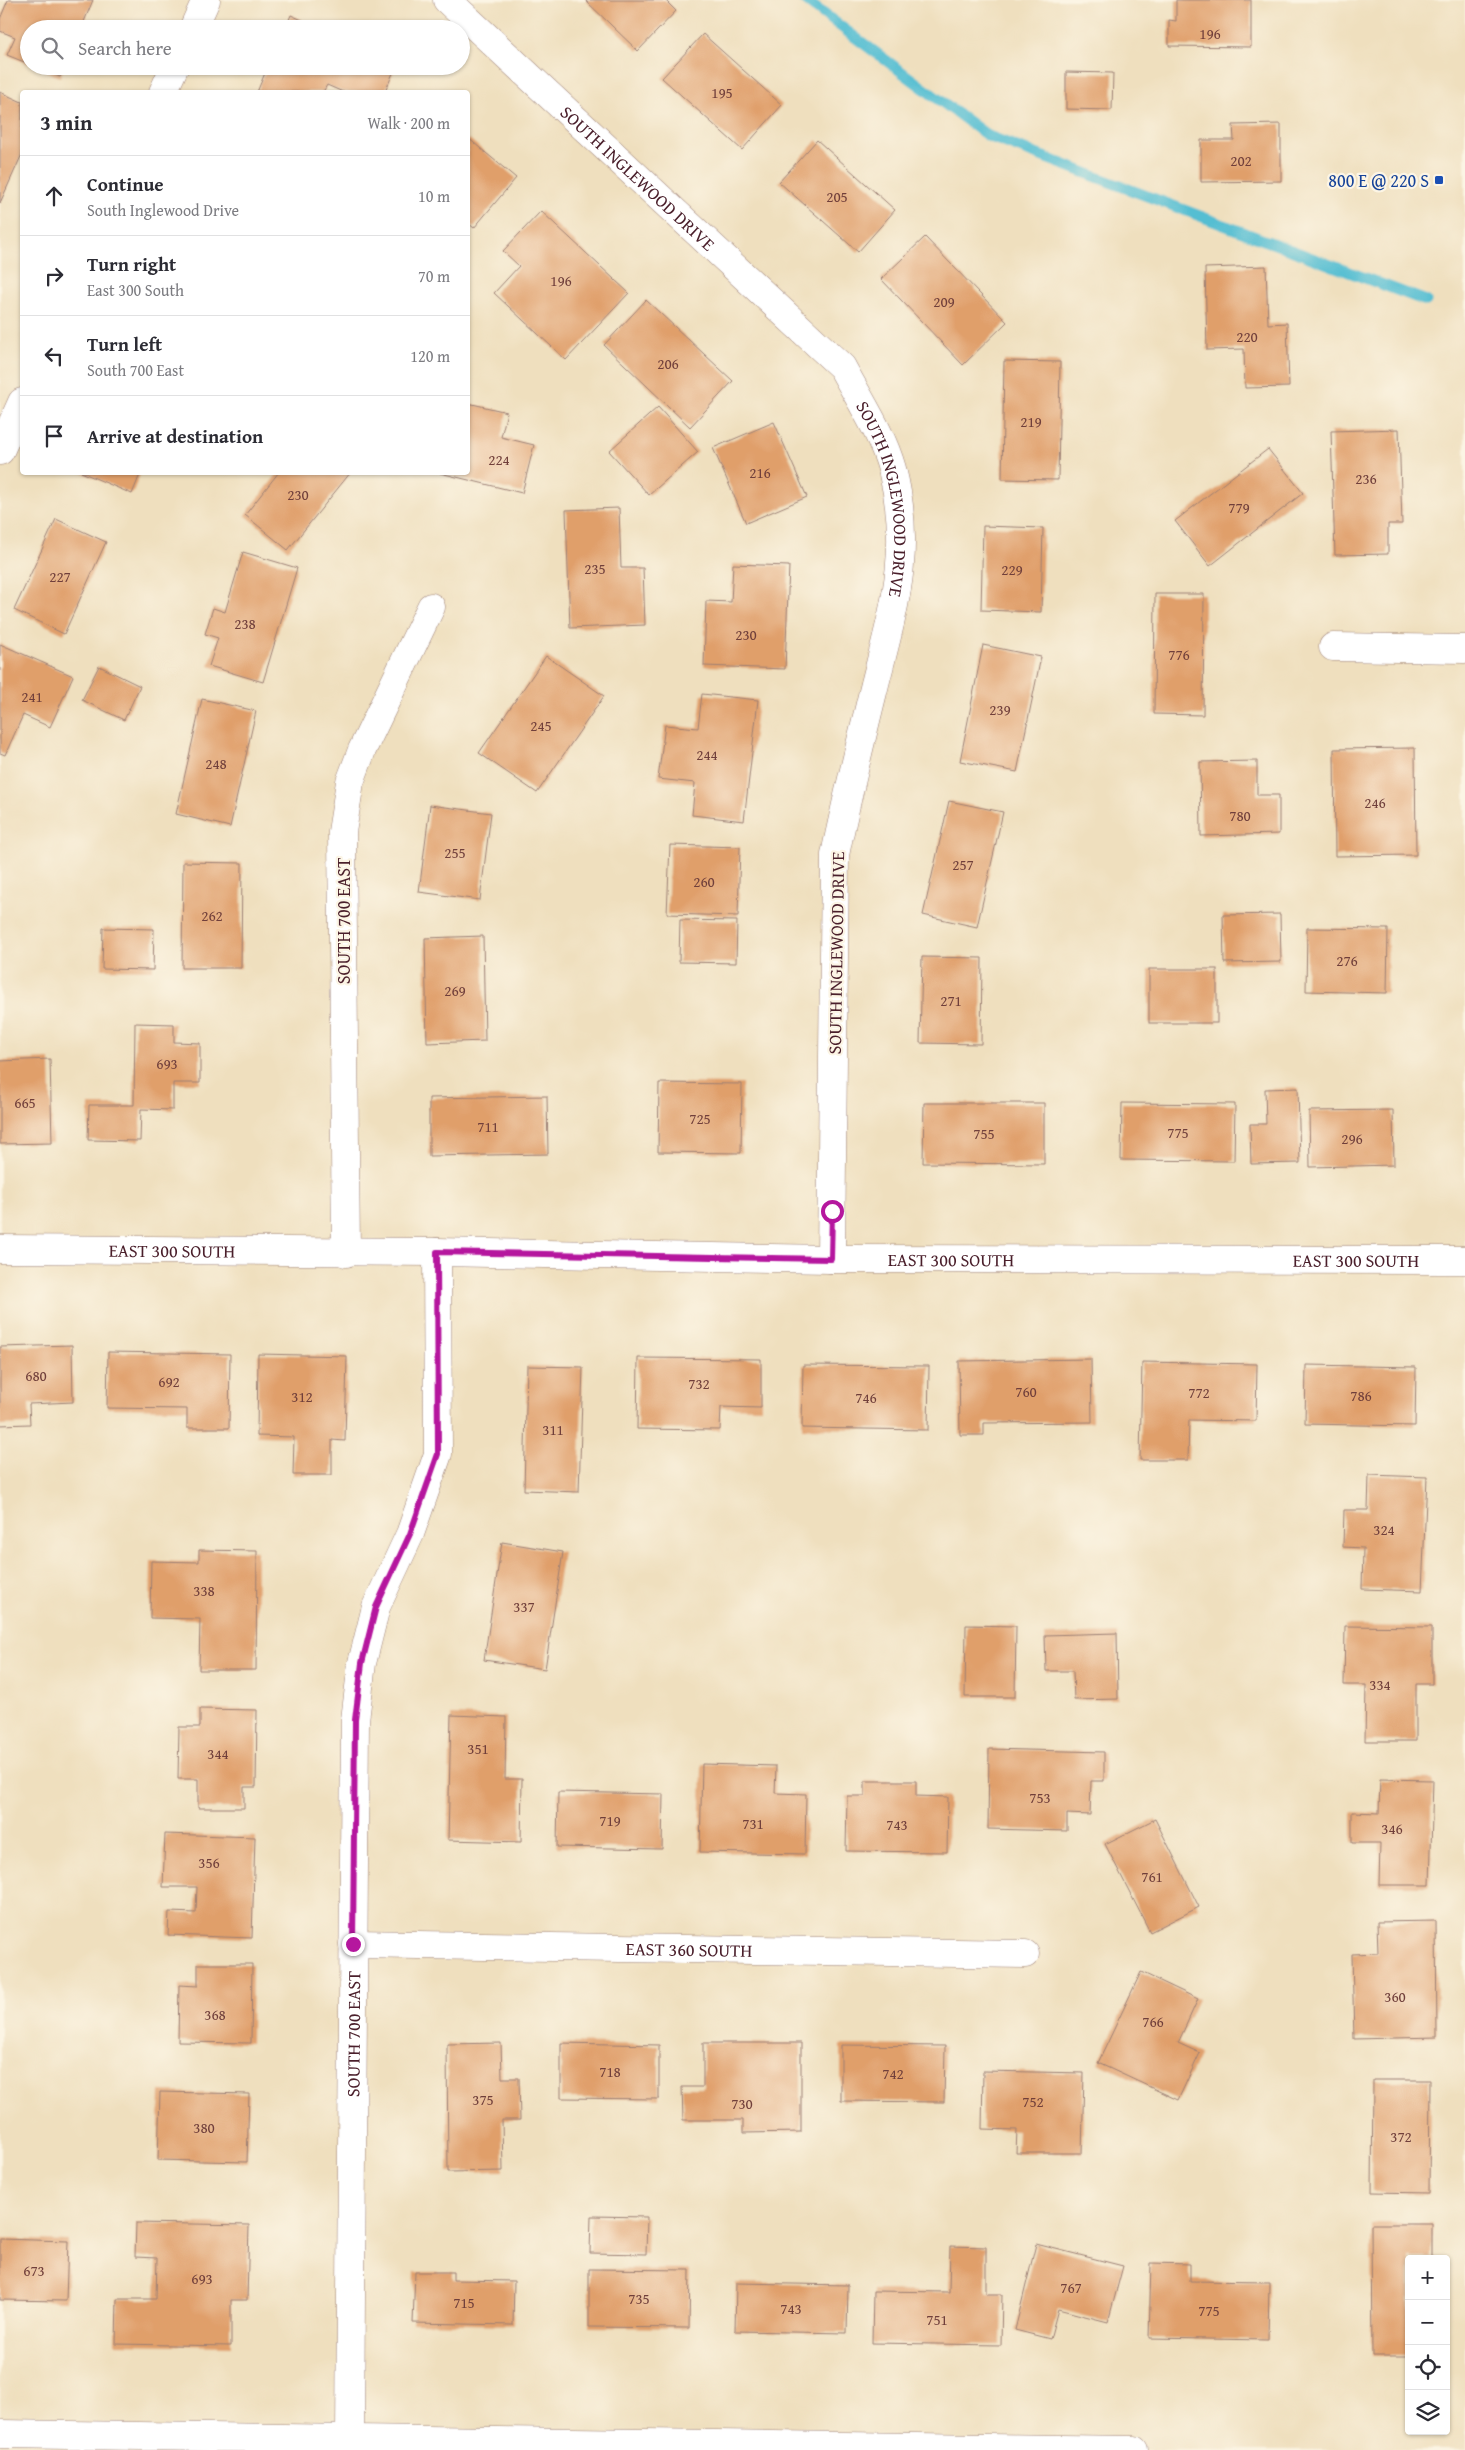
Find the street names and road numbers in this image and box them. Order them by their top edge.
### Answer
street label: SOUTH INGLEWOOD DRIVE [555,99,722,257]
street label: SOUTH INGLEWOOD DRIVE [850,396,915,600]
street label: SOUTH INGLEWOOD DRIVE [821,851,851,1055]
street label: SOUTH 700 EAST [330,858,357,984]
street label: EAST 300 SOUTH [109,1236,235,1264]
street label: EAST 300 SOUTH [888,1246,1014,1273]
street label: EAST 300 SOUTH [1293,1246,1419,1273]
street label: EAST 360 SOUTH [626,1935,752,1963]
street label: SOUTH 700 EAST [339,1971,367,2097]

